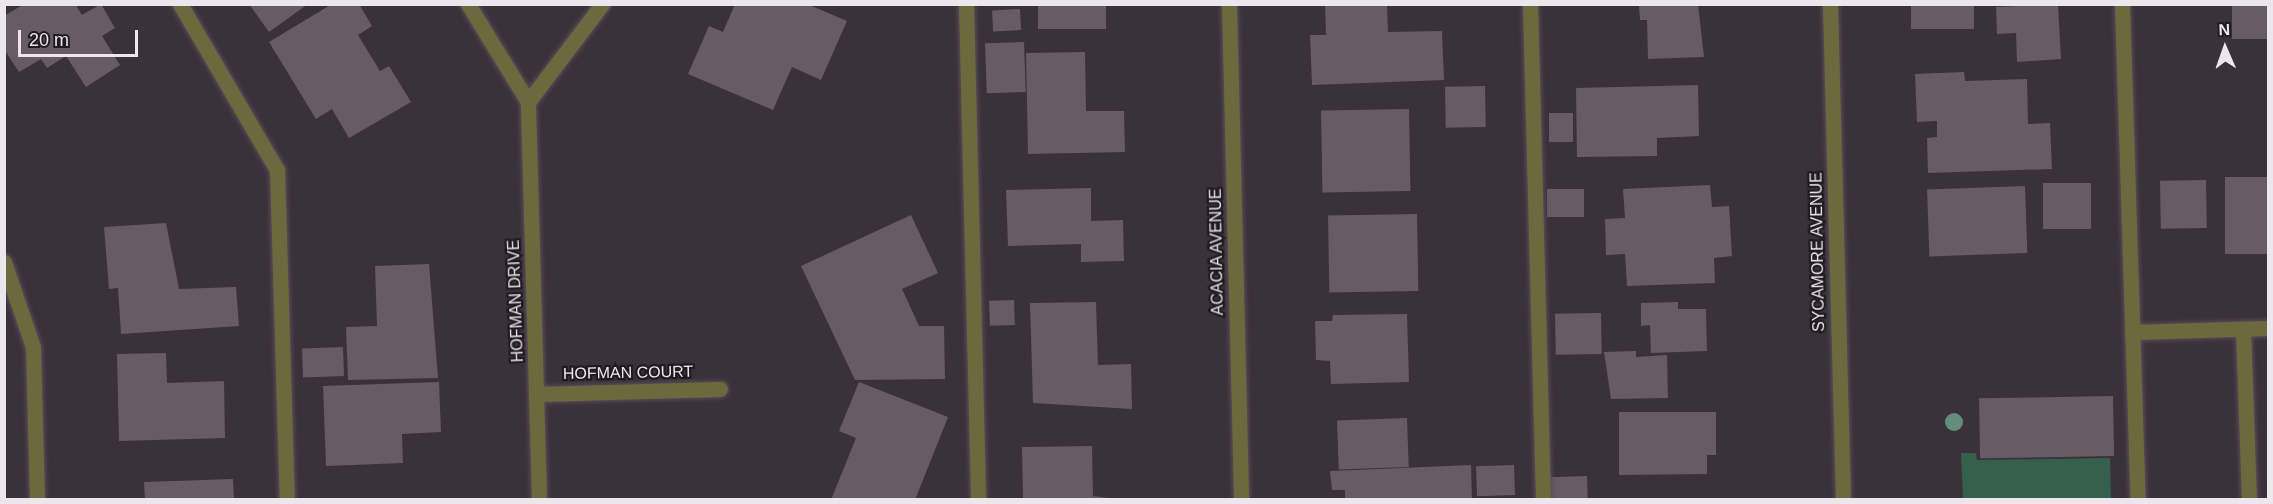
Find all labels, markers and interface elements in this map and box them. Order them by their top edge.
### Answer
scale bar [21,18,141,56]
north arrow [2195,18,2255,78]
text: N [2218,21,2230,38]
text: 20 m [29,30,69,50]
street label: SYCAMORE AVENUE [1807,172,1829,332]
street label: ACACIA AVENUE [1206,188,1228,316]
street label: HOFMAN DRIVE [504,239,528,363]
street label: HOFMAN COURT [563,362,693,384]

